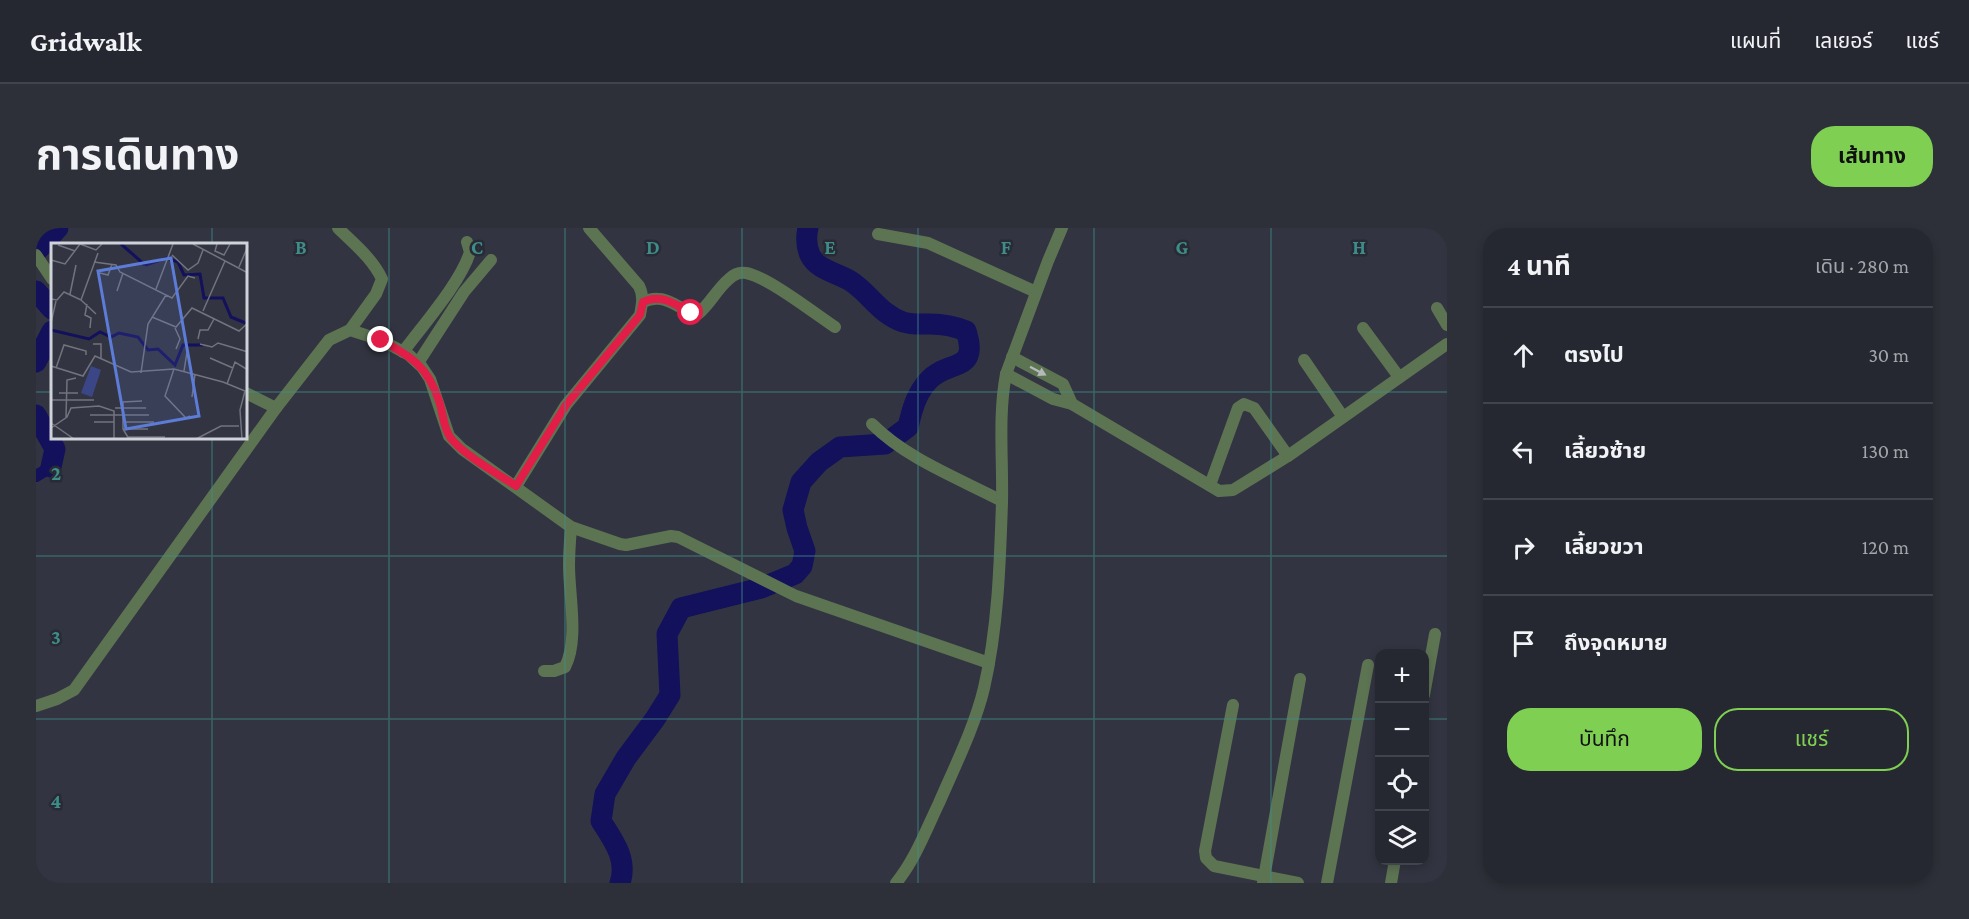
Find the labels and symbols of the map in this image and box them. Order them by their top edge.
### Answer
text: B [295,236,307,258]
text: C [471,236,483,258]
text: D [646,236,660,258]
text: E [824,236,836,258]
text: F [1001,236,1012,258]
text: G [1176,236,1189,258]
text: H [1352,236,1366,258]
inset map [51,243,248,440]
route start [677,299,703,325]
route end [367,326,393,352]
one-way arrow [1029,366,1046,376]
text: 2 [51,462,61,484]
text: 3 [51,626,61,648]
text: 4 [51,790,62,812]

